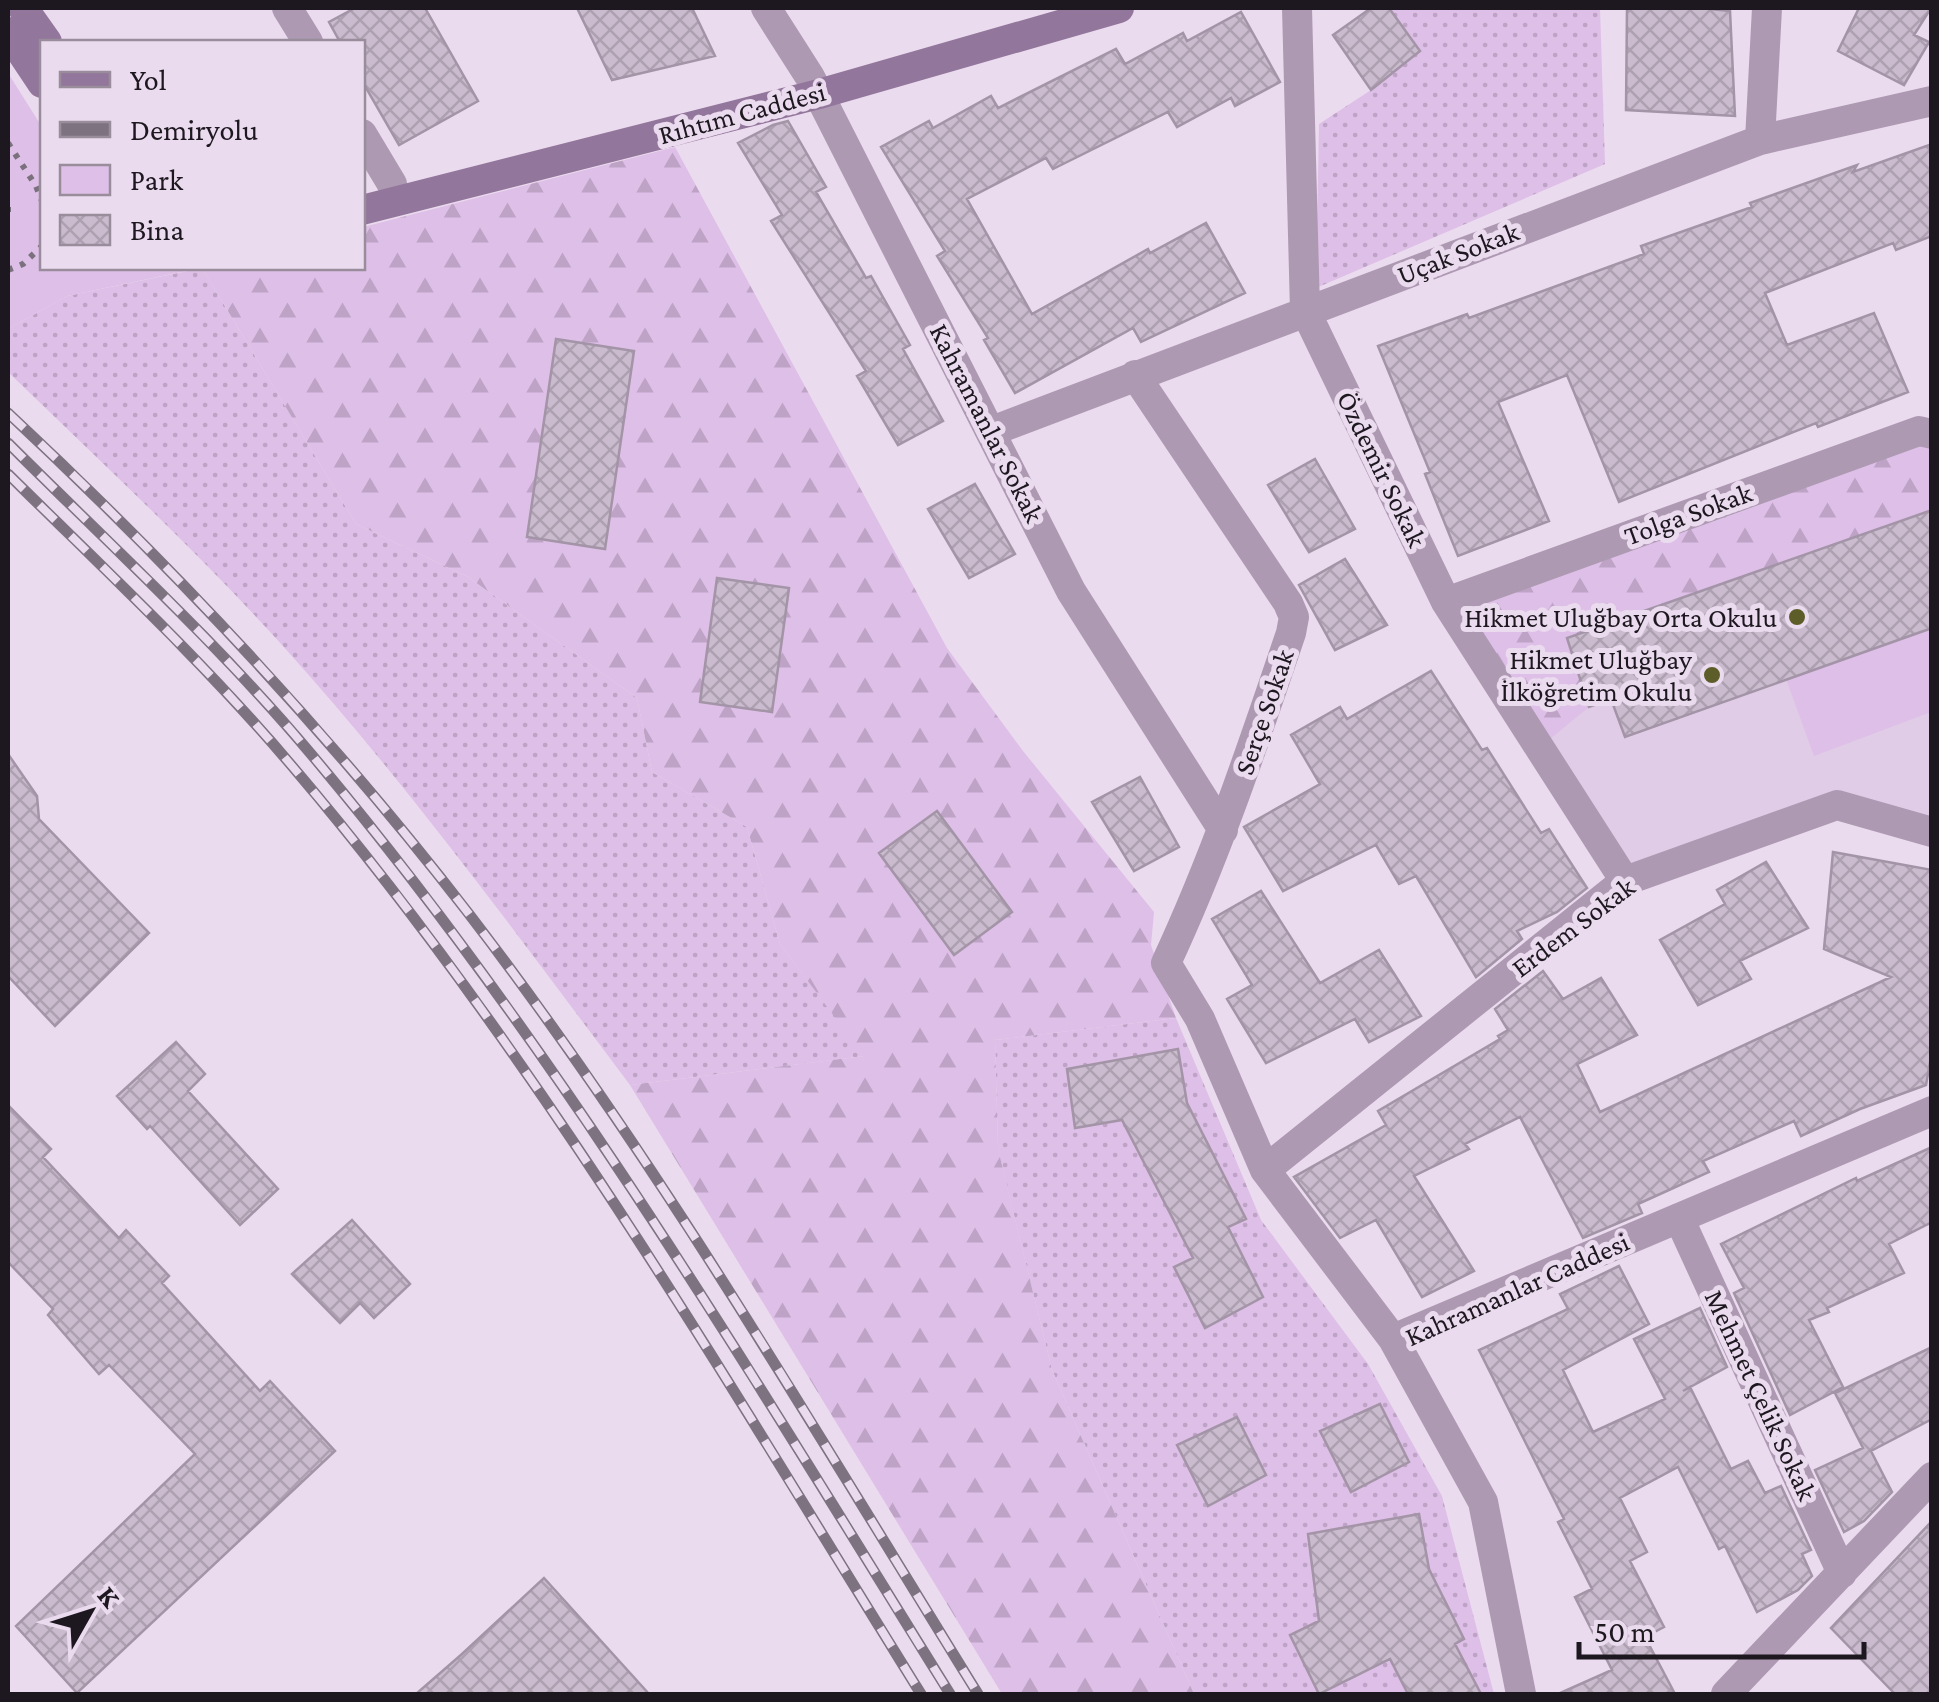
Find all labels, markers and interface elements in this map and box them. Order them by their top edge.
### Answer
legend [40,40,365,270]
text: Yol [130,63,167,96]
street label: Rıhtım Caddesi [655,76,829,150]
text: Demiryolu [130,113,258,147]
text: Park [130,163,184,196]
text: Bina [130,213,184,246]
street label: Uçak Sokak [1393,215,1524,290]
street label: Kahramanlar Sokak [924,319,1051,528]
street label: Özdemir Sokak [1331,386,1433,552]
street label: Tolga Sokak [1620,476,1757,551]
place label: Hikmet Uluğbay Orta Okulu [1464,602,1777,633]
marker: Hikmet Uluğbay Orta Okulu [1786,606,1808,628]
place label: Hikmet Uluğbay İlköğretim Okulu [1501,644,1693,707]
street label: Serçe Sokak [1228,645,1300,779]
marker: Hikmet Uluğbay İlköğretim Okulu [1701,664,1723,686]
street label: Erdem Sokak [1505,870,1641,983]
street label: Kahramanlar Caddesi [1400,1226,1634,1352]
street label: Mehmet Çelik Sokak [1699,1285,1824,1506]
north arrow [40,1562,140,1662]
text: K [91,1580,127,1614]
scale bar [1579,1597,1864,1659]
text: 50 m [1594,1615,1655,1648]

